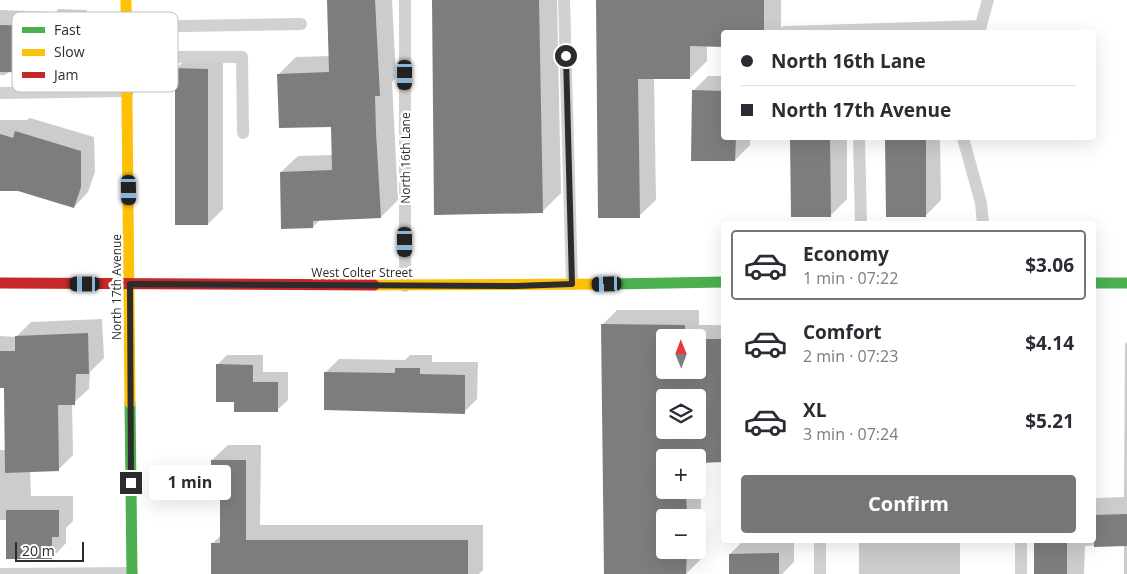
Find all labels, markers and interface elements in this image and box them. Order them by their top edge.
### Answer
legend [12,12,178,92]
text: Fast [54,20,81,39]
text: Slow [54,42,85,61]
route start [555,45,577,67]
text: North 16th Lane [771,48,926,74]
car [397,60,412,90]
text: Jam [52,65,79,84]
text: North 17th Avenue [771,97,951,123]
street label: North 16th Lane [397,112,414,204]
car [121,175,136,205]
car [397,227,412,257]
street label: North 17th Avenue [108,234,125,340]
text: Economy [803,241,889,267]
icon: car [743,243,788,288]
text: $3.06 [1025,252,1074,278]
street label: West Colter Street [311,264,413,281]
text: 1 min · 07:22 [803,267,898,289]
car [591,276,622,292]
car [70,277,100,292]
text: Comfort [803,319,882,345]
icon: car [743,321,788,366]
north arrow [656,329,706,379]
map controls [656,329,706,559]
text: $4.14 [1025,330,1074,356]
text: 2 min · 07:23 [803,345,898,367]
button: layers [656,389,706,439]
text: XL [803,397,826,423]
icon: car [743,399,788,444]
text: $5.21 [1025,408,1074,434]
text: 3 min · 07:24 [803,423,898,445]
button: + [656,449,706,499]
callout: 1 min [148,466,231,500]
text: 1 min [168,471,212,493]
route end [120,472,142,494]
button: Confirm [741,475,1076,533]
button: − [656,509,706,559]
scale bar [15,539,84,562]
text: 20 m [22,541,55,560]

